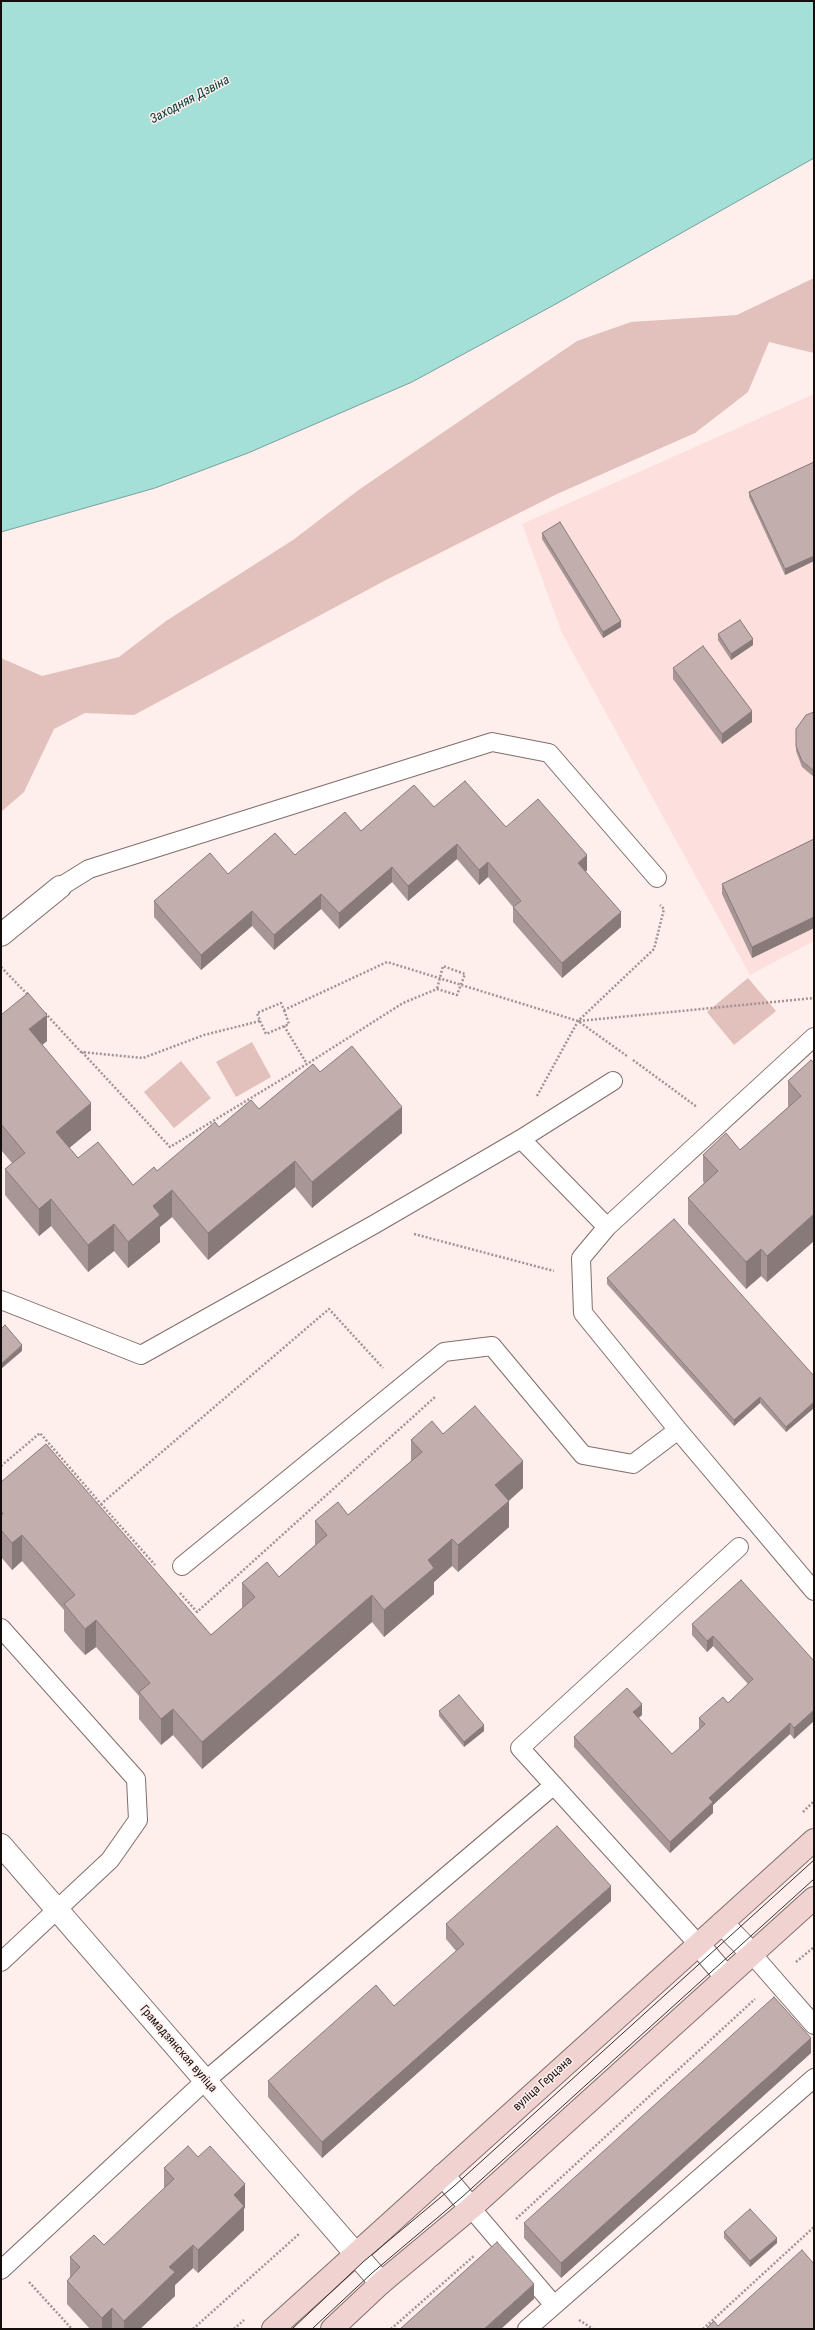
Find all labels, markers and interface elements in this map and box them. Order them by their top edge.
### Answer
water label: Заходняя Дзвіна [148,73,232,127]
street label: Грамадзянская вуліца [136,2002,220,2096]
street label: вуліца Герцэна [510,2054,576,2114]

